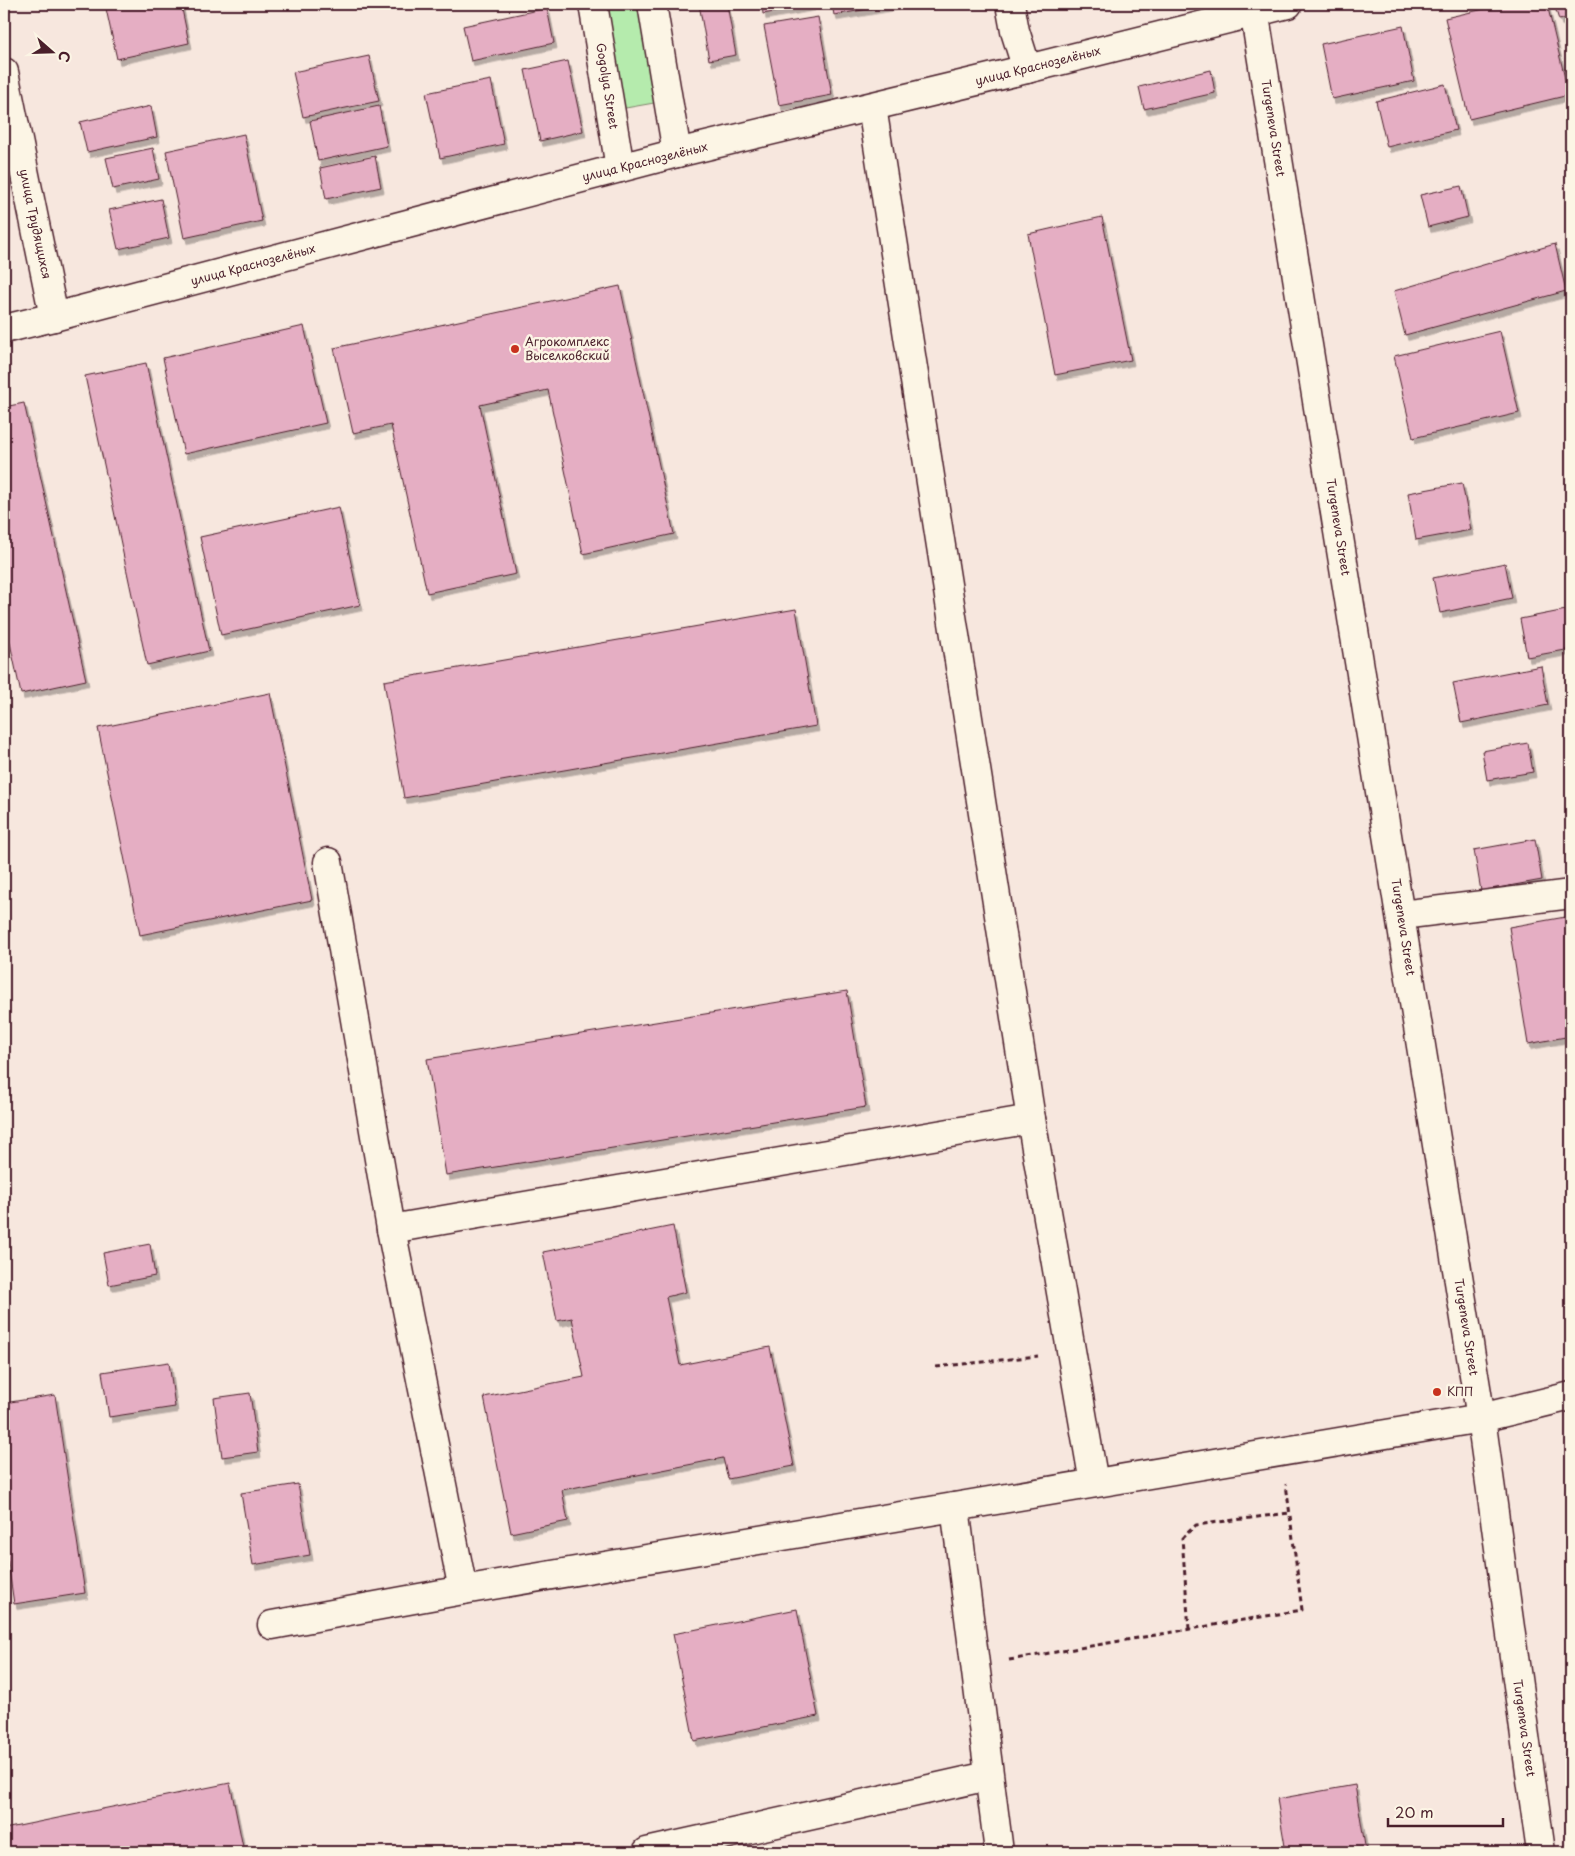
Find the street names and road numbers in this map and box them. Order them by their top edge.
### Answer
street label: улица Краснозелёных [973,41,1102,89]
street label: Gogolya Street [592,42,624,130]
street label: Turgeneva Street [1257,78,1291,178]
street label: улица Краснозелёных [580,137,709,185]
street label: улица Трудящихся [16,167,56,281]
street label: улица Краснозелёных [188,239,317,289]
street label: Turgeneva Street [1322,477,1356,577]
street label: Turgeneva Street [1387,877,1421,977]
street label: Turgeneva Street [1450,1277,1484,1377]
street label: Turgeneva Street [1509,1678,1541,1778]

